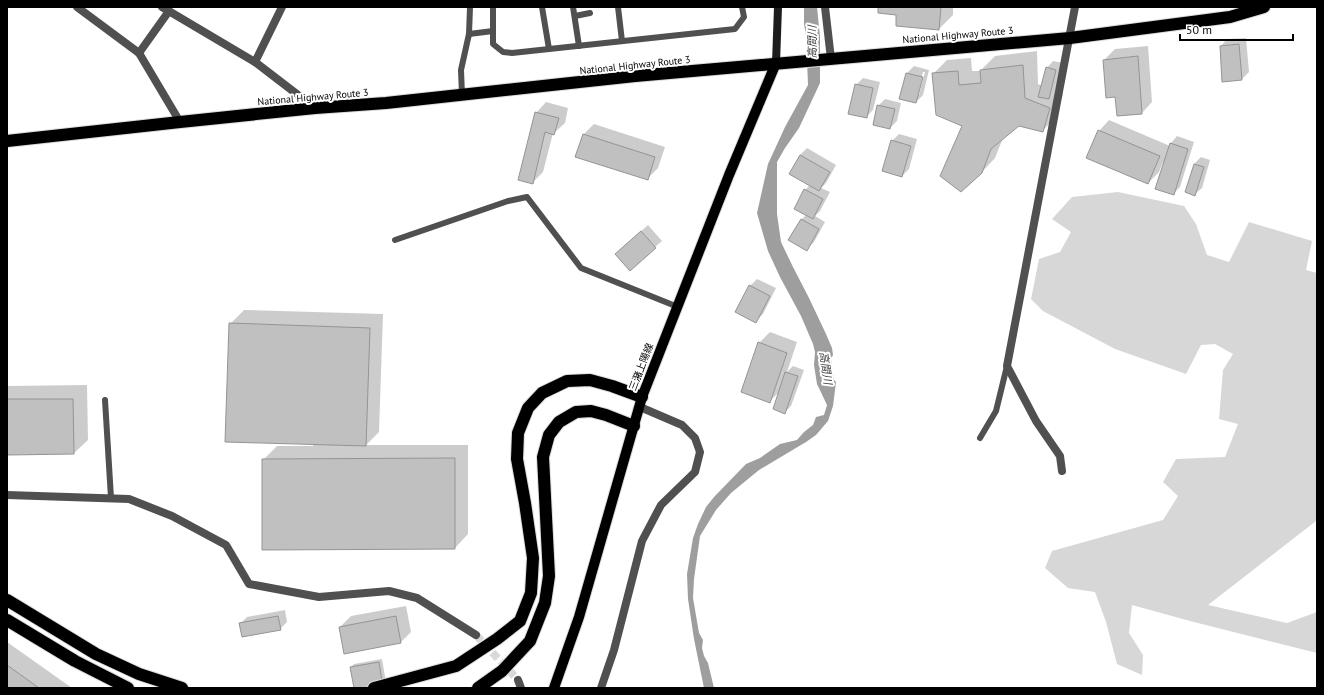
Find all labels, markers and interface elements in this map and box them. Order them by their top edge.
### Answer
scale bar [1180,16,1293,42]
text: 50 m [1186,22,1212,37]
street label: National Highway Route 3 [902,24,1014,46]
water label: 高間川 [805,25,819,59]
street label: National Highway Route 3 [579,53,691,77]
street label: National Highway Route 3 [257,86,369,108]
street label: 三潴上陽線 [626,341,656,393]
water label: 高間川 [817,351,835,386]

